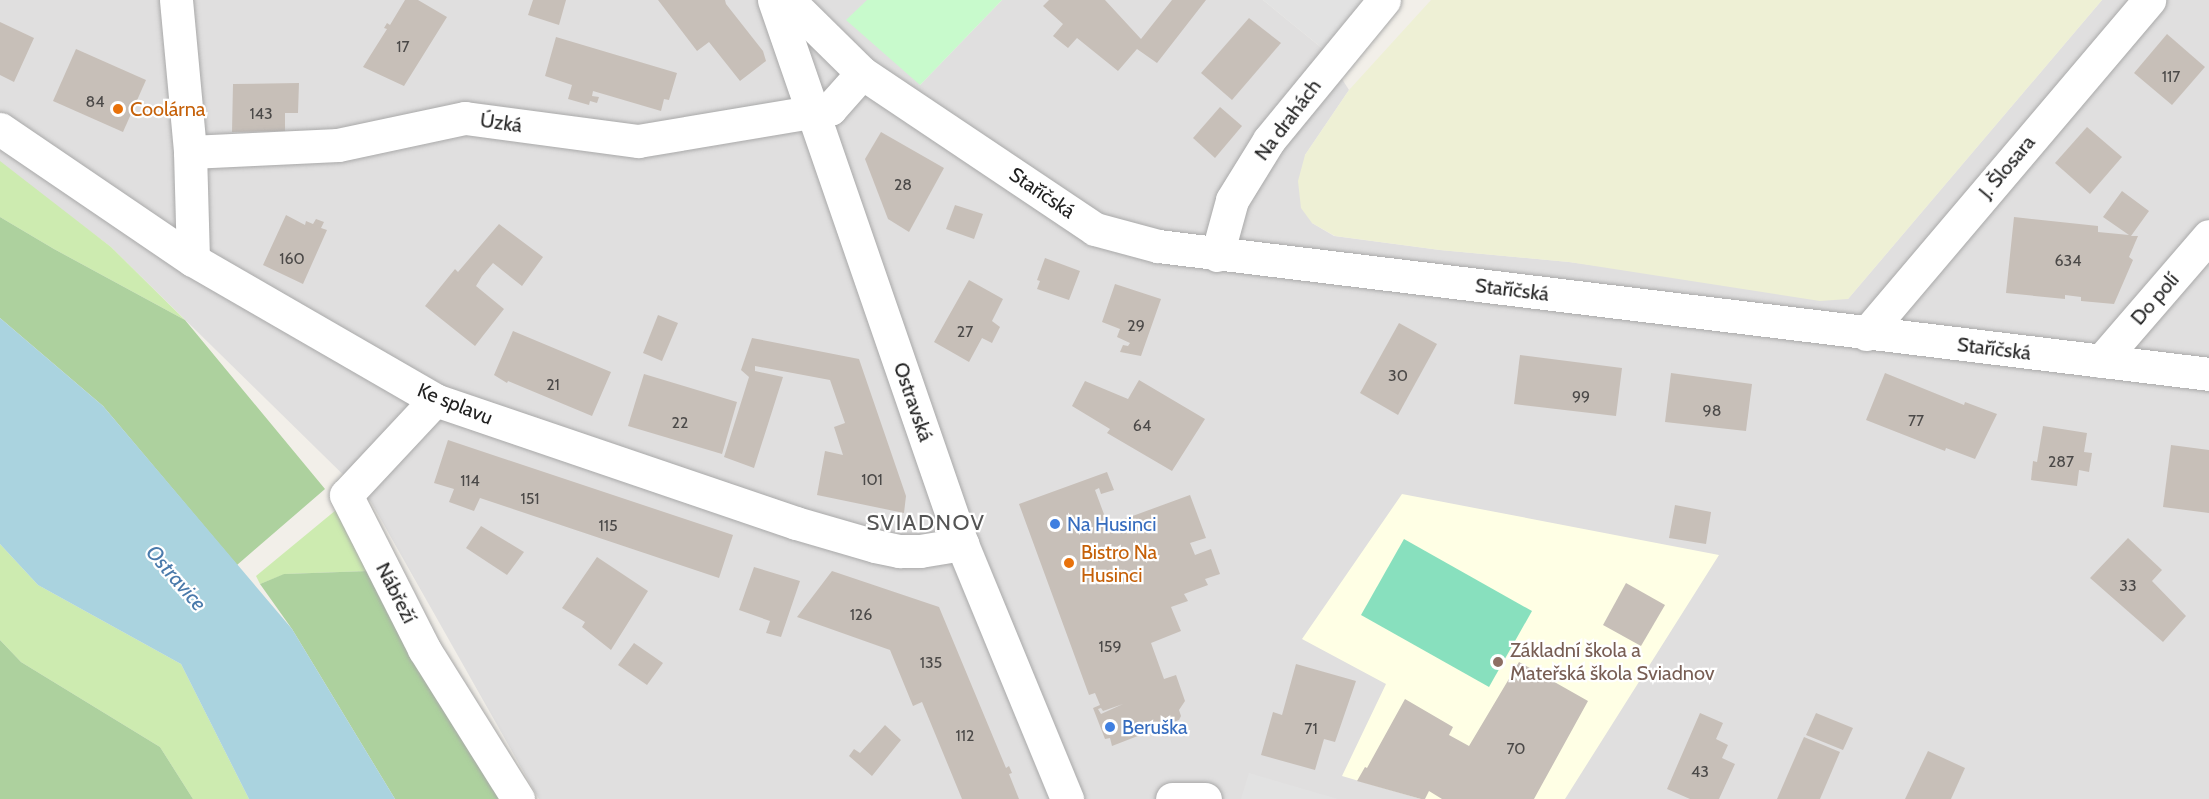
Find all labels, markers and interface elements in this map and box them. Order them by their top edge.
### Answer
house number: 17 [396,37,410,57]
house number: 117 [2162,67,2180,87]
street label: Na drahách [1250,75,1326,165]
house number: 84 [86,92,104,112]
place label: Coolárna [130,97,205,121]
marker: Coolárna [111,102,125,116]
house number: 143 [249,104,273,124]
street label: Úzká [478,108,524,138]
street label: J. Šlosara [1974,131,2040,203]
street label: Staříčská [1005,162,1079,224]
house number: 28 [894,175,912,195]
house number: 160 [279,249,305,269]
house number: 634 [2055,251,2081,271]
street label: Do polí [2126,268,2184,330]
street label: Staříčská [1474,274,1550,306]
house number: 29 [1127,316,1145,336]
house number: 27 [957,322,973,342]
street label: Staříčská [1956,333,2032,365]
street label: Ostravská [888,359,938,445]
house number: 30 [1388,366,1408,386]
house number: 21 [546,375,560,395]
street label: Ke splavu [414,378,496,430]
house number: 99 [1572,387,1590,407]
house number: 98 [1703,401,1721,421]
house number: 77 [1908,411,1924,431]
house number: 22 [672,413,688,433]
house number: 64 [1133,416,1151,436]
house number: 287 [2048,452,2074,472]
house number: 101 [861,470,883,490]
house number: 114 [460,471,480,491]
house number: 151 [520,489,540,509]
district label: SVIADNOV [866,510,986,536]
place label: Na Husinci [1067,512,1156,536]
house number: 115 [598,516,618,536]
marker: Na Husinci [1048,517,1062,531]
water label: Ostravice [141,540,211,616]
place label: Bistro Na Husinci [1081,540,1157,587]
marker: Bistro Na Husinci [1062,556,1076,570]
street label: Nábřeží [371,559,421,627]
house number: 33 [2119,576,2137,596]
house number: 126 [850,605,872,625]
house number: 159 [1099,637,1121,657]
place label: Základní škola a Mateřská škola Sviadnov [1510,638,1715,685]
house number: 135 [920,653,942,673]
marker: Základní škola a Mateřská škola Sviadnov [1491,655,1505,669]
place label: Beruška [1122,715,1188,739]
house number: 71 [1304,719,1318,739]
marker: Beruška [1103,720,1117,734]
house number: 112 [956,726,974,746]
house number: 70 [1506,739,1526,759]
house number: 43 [1691,762,1709,782]

